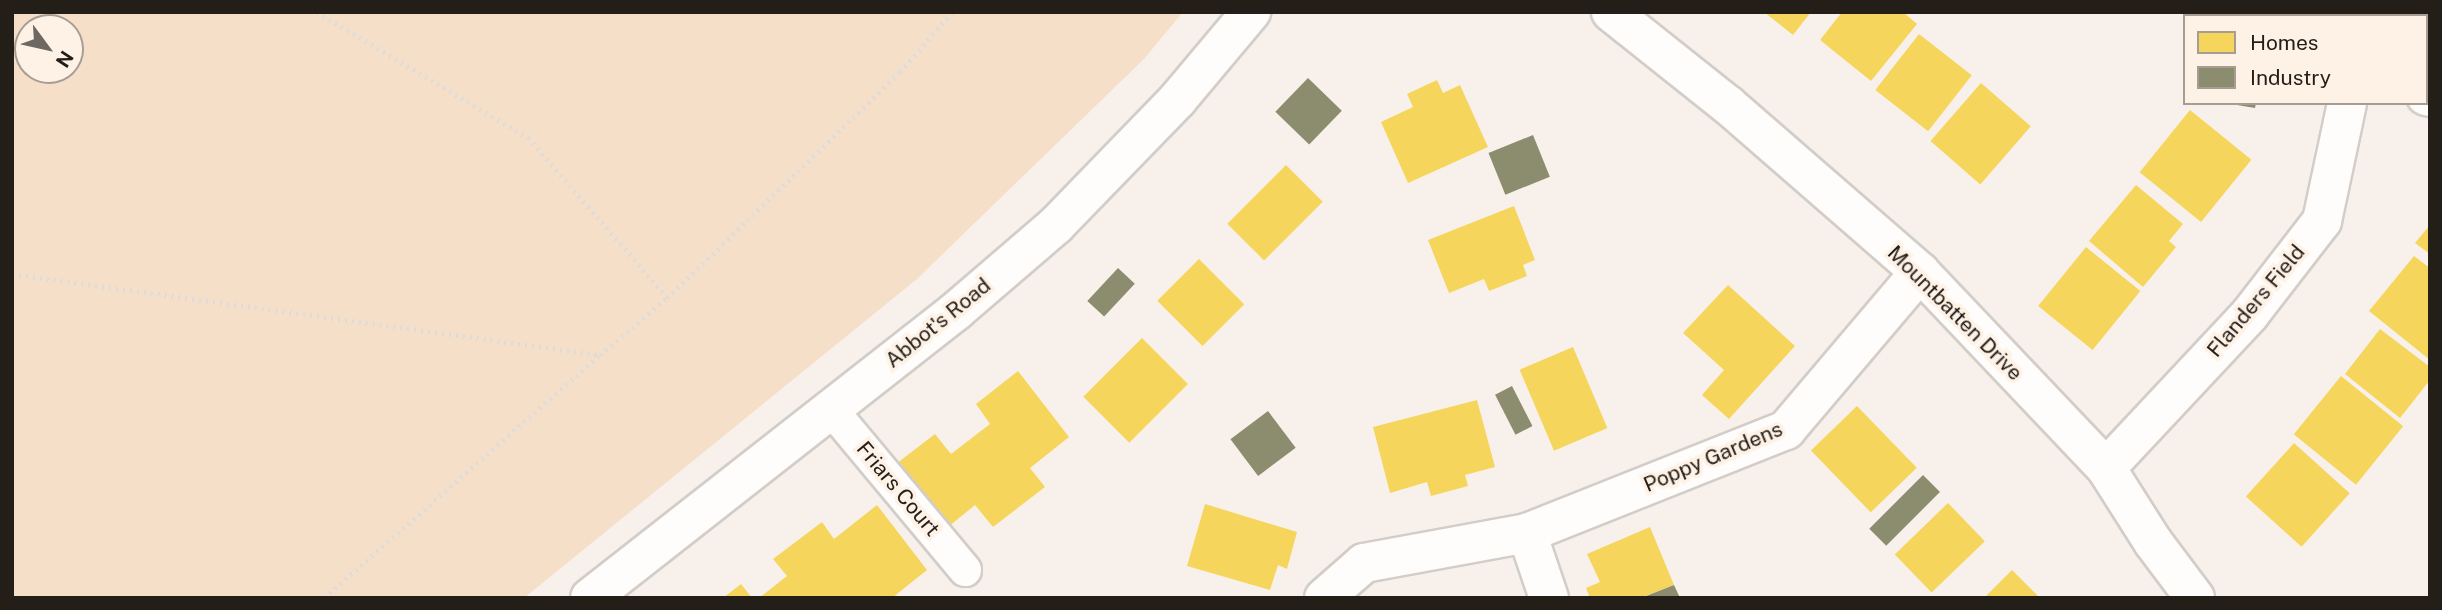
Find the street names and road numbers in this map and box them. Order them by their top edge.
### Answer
street label: Mountbatten Drive [1882,240,2028,386]
street label: Flanders Field [2202,240,2310,362]
street label: Abbot's Road [880,273,996,373]
street label: Poppy Gardens [1640,416,1786,498]
street label: Friars Court [851,436,945,542]

